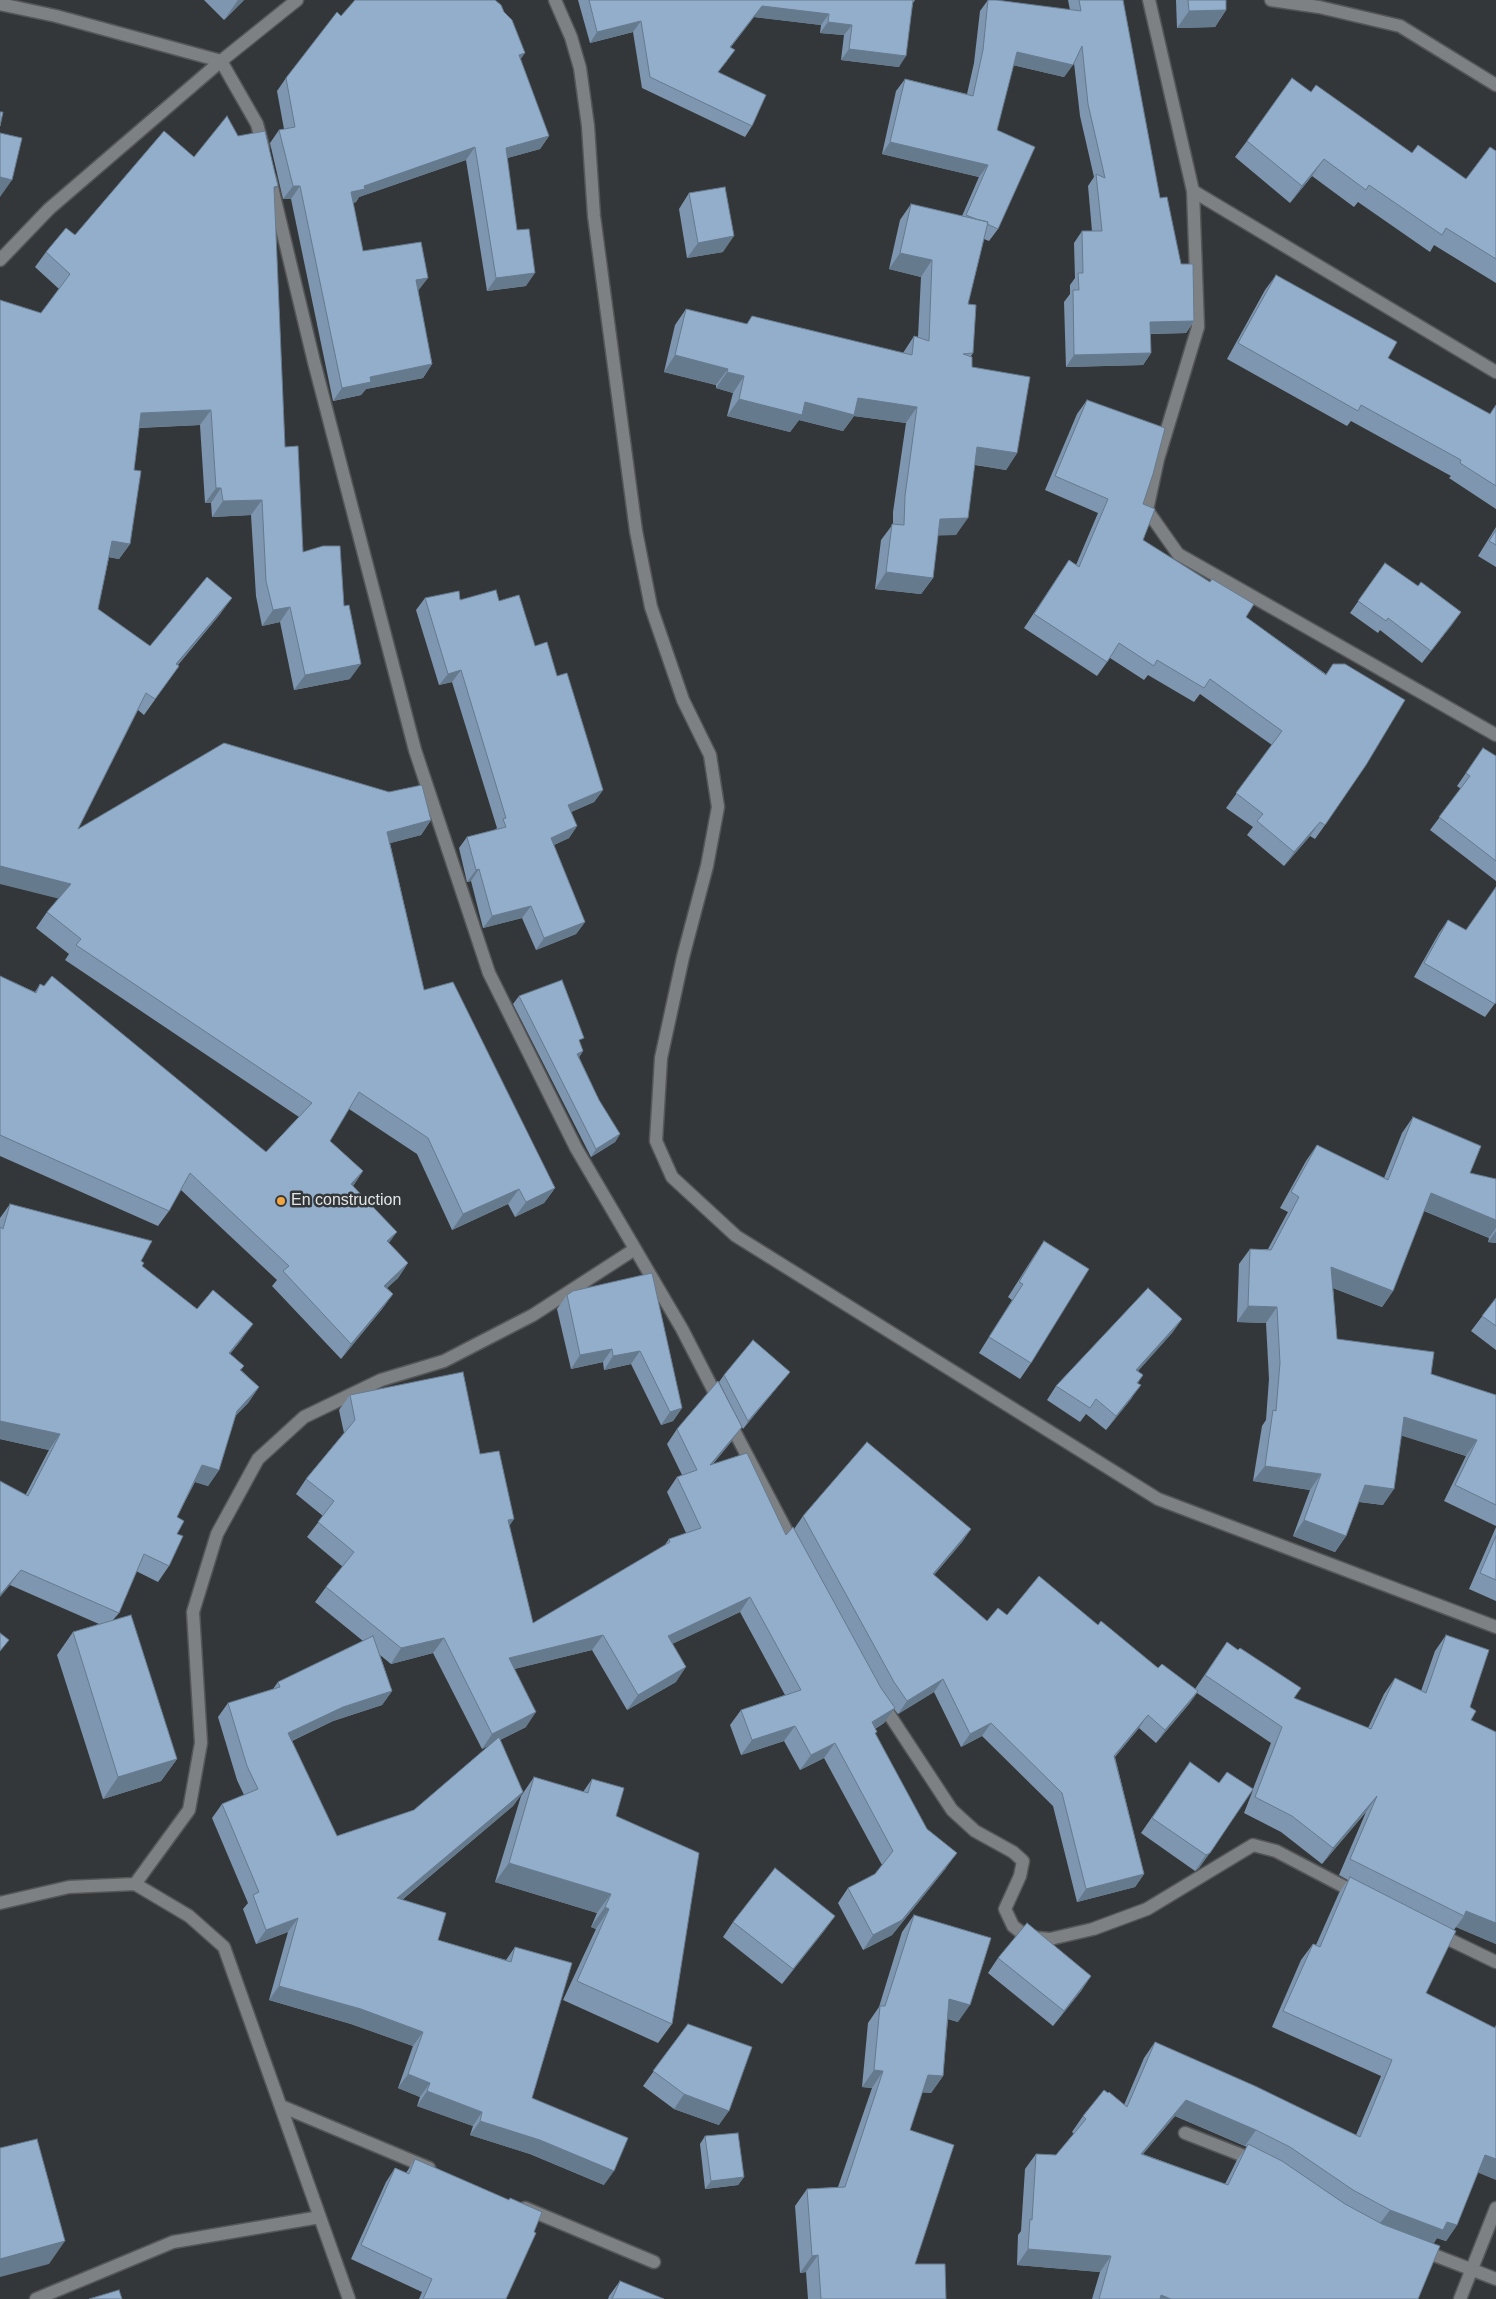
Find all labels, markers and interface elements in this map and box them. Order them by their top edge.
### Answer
place label: En construction [291,1191,401,1211]
marker: En construction [275,1195,287,1207]

